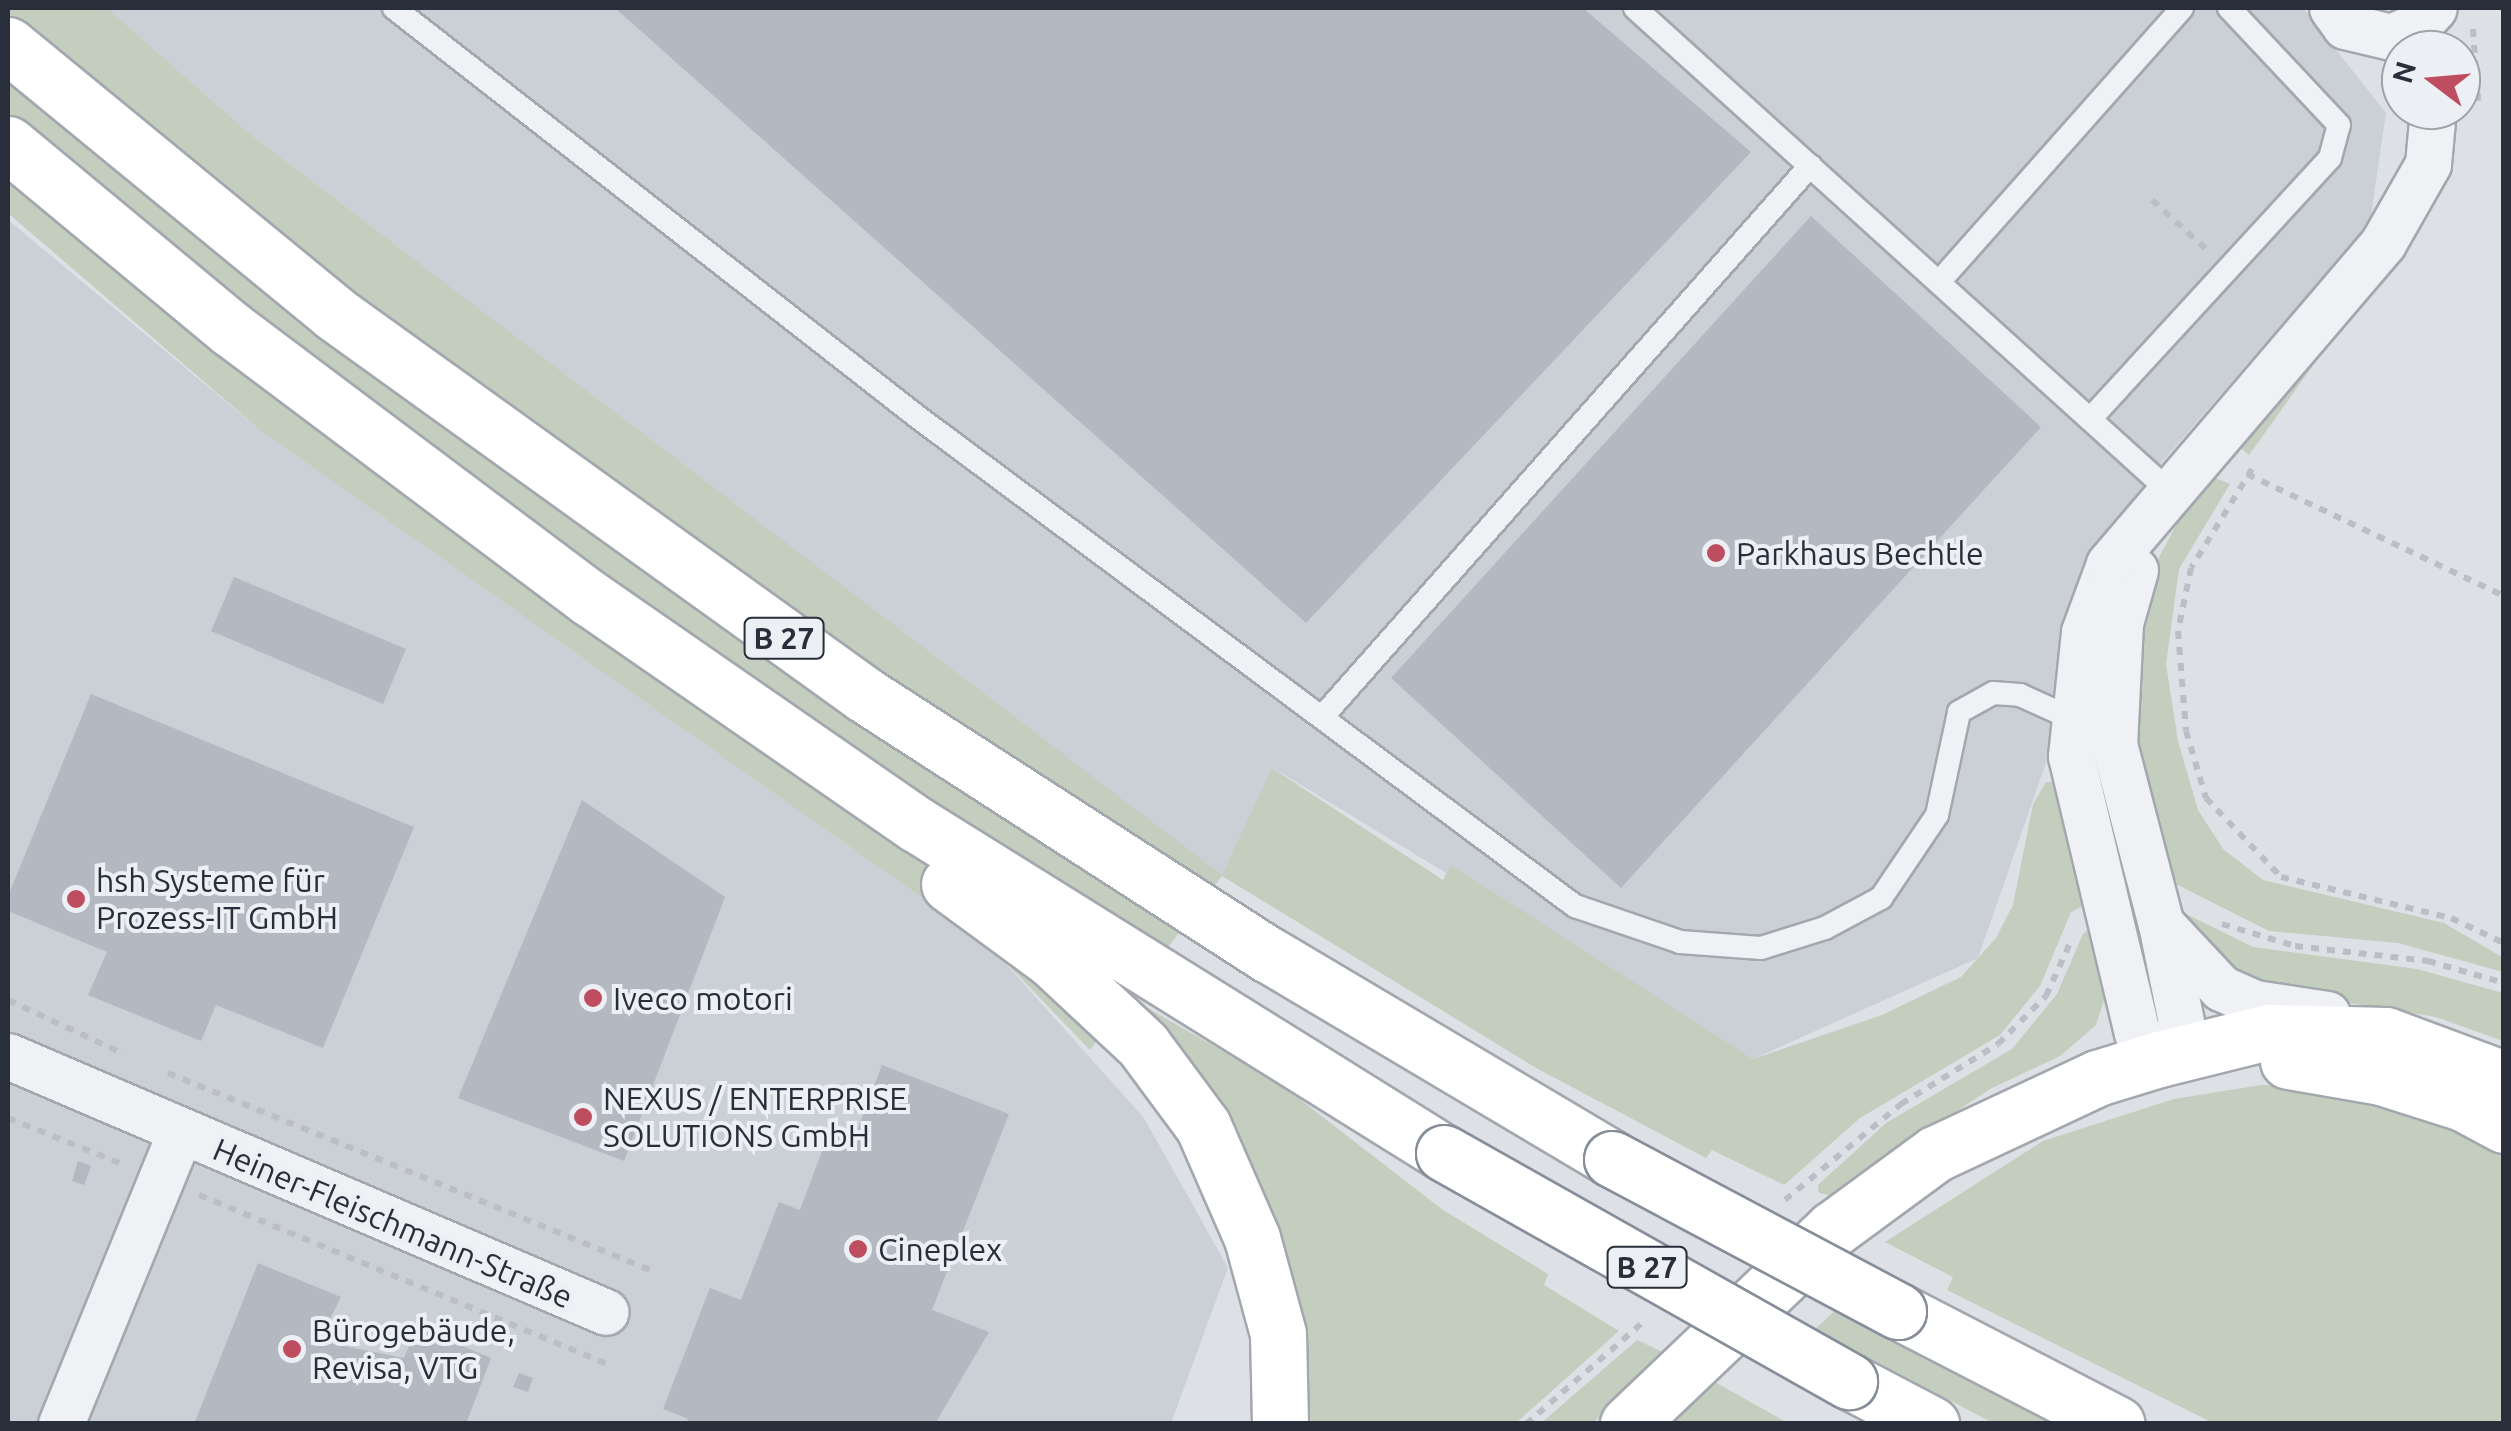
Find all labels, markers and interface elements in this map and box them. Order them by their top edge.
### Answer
north arrow [2381,30,2481,130]
text: N [2386,58,2421,86]
place label: Parkhaus Bechtle [1736,534,1984,572]
marker: Parkhaus Bechtle [1705,542,1727,564]
road number: B 27 [742,613,826,663]
place label: hsh Systeme für Prozess-IT GmbH [96,862,338,937]
marker: hsh Systeme für Prozess-IT GmbH [65,888,87,910]
place label: Iveco motori [613,979,793,1017]
marker: Iveco motori [582,987,604,1009]
place label: NEXUS / ENTERPRISE SOLUTIONS GmbH [603,1080,907,1155]
marker: NEXUS / ENTERPRISE SOLUTIONS GmbH [572,1106,594,1128]
street label: Heiner-Fleischmann-Straße [207,1130,579,1316]
place label: Cineplex [878,1230,1002,1268]
marker: Cineplex [847,1238,869,1260]
road number: B 27 [1604,1242,1690,1292]
place label: Bürogebäude, Revisa, VTG [312,1312,515,1387]
marker: Bürogebäude, Revisa, VTG [281,1338,303,1360]

